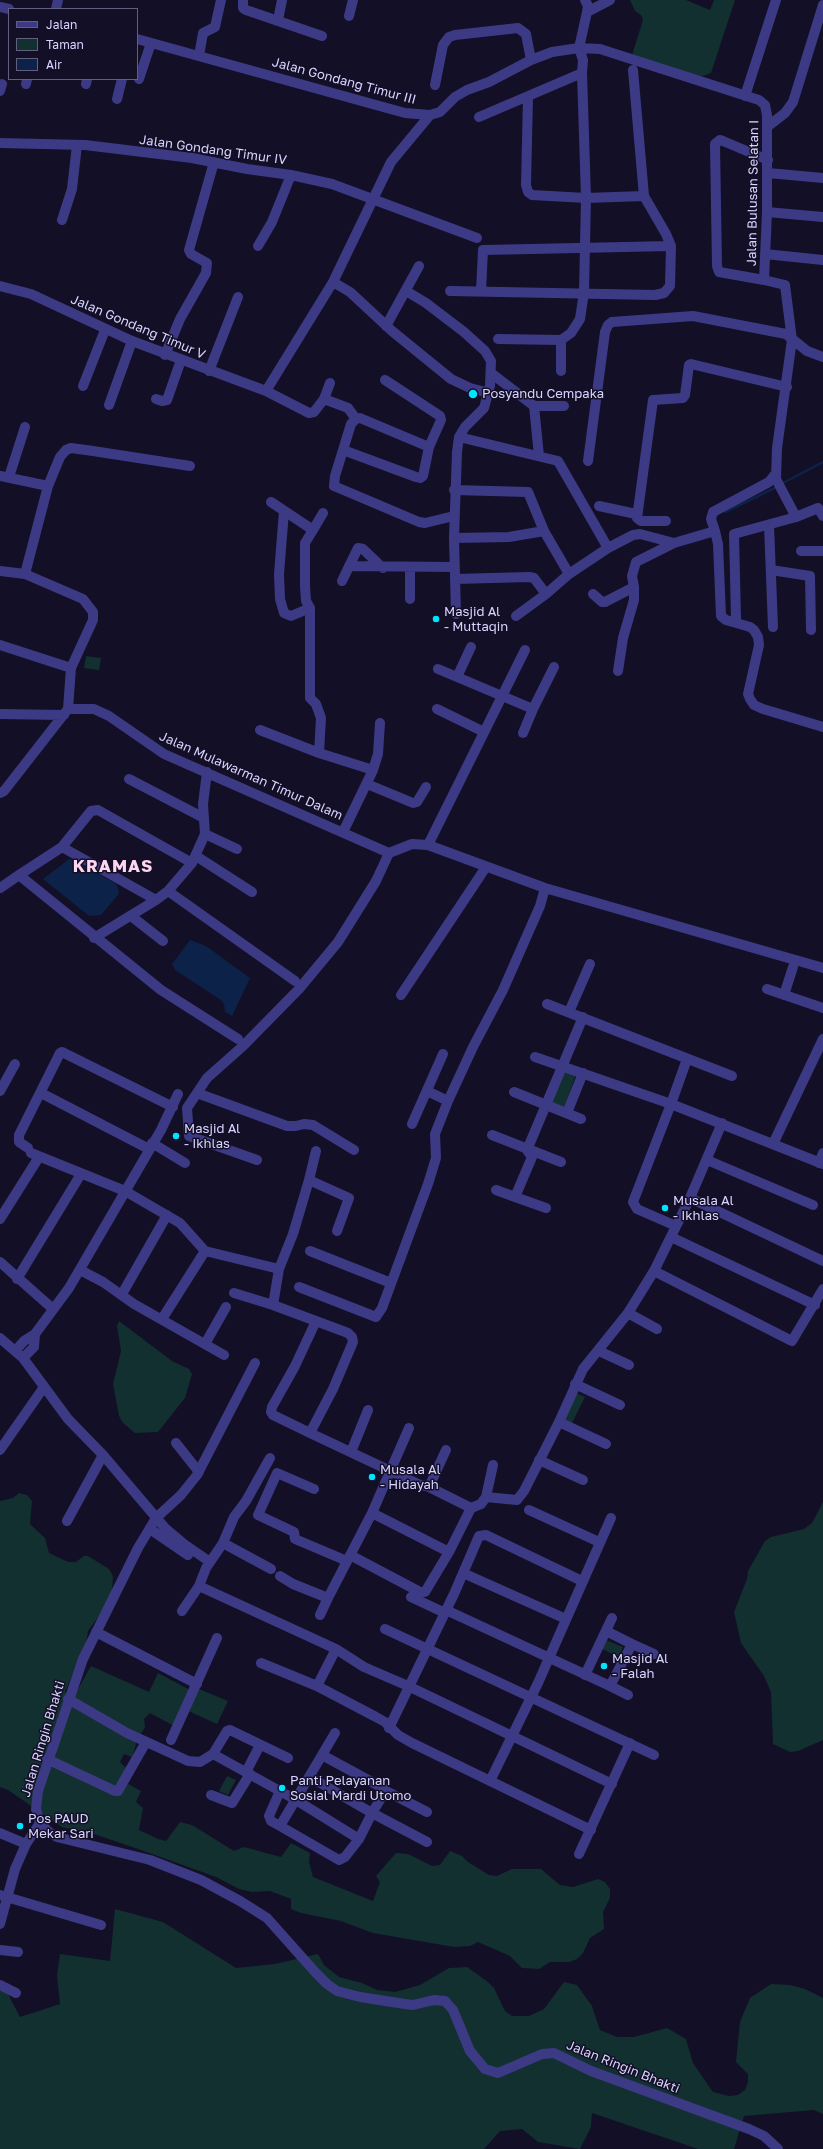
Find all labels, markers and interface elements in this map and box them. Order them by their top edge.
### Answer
legend [8,8,138,80]
text: Jalan [46,17,77,32]
text: Taman [46,37,84,52]
street label: Jalan Gondang Timur III [270,54,418,108]
text: Air [46,57,62,72]
street label: Jalan Bulusan Selatan I [744,120,762,266]
street label: Jalan Gondang Timur IV [138,132,288,168]
street label: Jalan Gondang Timur V [68,292,208,362]
place label: Posyandu Cempaka [482,386,604,402]
marker: Posyandu Cempaka [467,388,479,400]
place label: Masjid Al - Muttaqin [444,604,508,635]
marker: Masjid Al - Muttaqin [431,614,441,624]
street label: Jalan Mulawarman Timur Dalam [157,728,345,824]
district label: KRAMAS [73,857,153,877]
place label: Masjid Al - Ikhlas [184,1121,240,1152]
marker: Masjid Al - Ikhlas [171,1131,181,1141]
place label: Musala Al - Ikhlas [673,1193,734,1224]
marker: Musala Al - Ikhlas [660,1203,670,1213]
place label: Musala Al - Hidayah [380,1462,441,1493]
marker: Musala Al - Hidayah [367,1472,377,1482]
place label: Masjid Al - Falah [612,1651,668,1682]
marker: Masjid Al - Falah [599,1661,609,1671]
street label: Jalan Ringin Bhakti [18,1679,68,1799]
place label: Panti Pelayanan Sosial Mardi Utomo [290,1773,411,1804]
marker: Panti Pelayanan Sosial Mardi Utomo [277,1783,287,1793]
place label: Pos PAUD Mekar Sari [28,1811,94,1842]
marker: Pos PAUD Mekar Sari [15,1821,25,1831]
street label: Jalan Ringin Bhakti [564,2037,682,2097]

